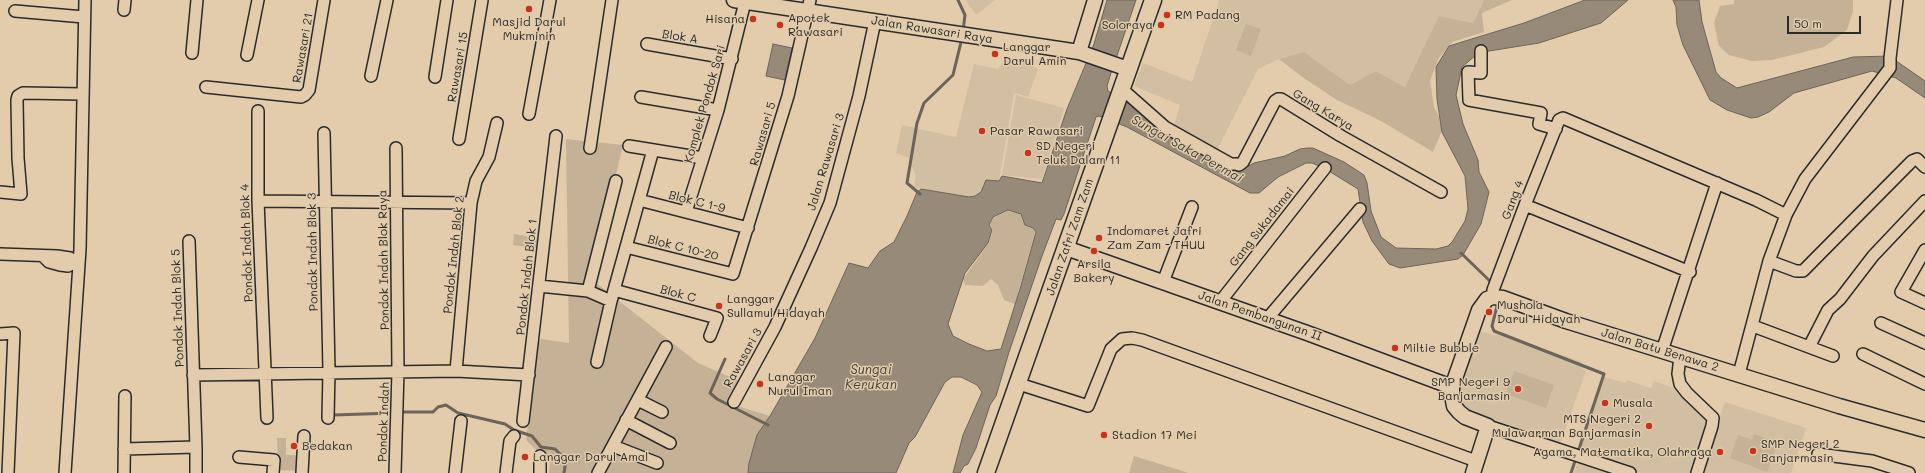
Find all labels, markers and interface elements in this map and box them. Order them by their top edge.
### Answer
marker: Masjid Darul Mukminin [524,4,534,14]
place label: RM Padang [1175,8,1240,22]
scale bar [1789,8,1863,34]
marker: RM Padang [1162,10,1172,20]
place label: Apotek Rawasari [788,11,843,39]
street label: Rawasari 21 [290,12,316,84]
place label: Hisana [705,12,745,26]
street label: Jalan Rawasari Raya [870,13,994,47]
marker: Hisana [748,14,758,24]
place label: Masjid Darul Mukminin [492,15,566,43]
text: 50 m [1794,15,1822,31]
place label: Soloraya [1102,18,1153,32]
marker: Apotek Rawasari [775,20,785,30]
marker: Soloraya [1156,20,1166,30]
street label: Blok A [661,27,699,47]
street label: Rawasari 15 [445,31,471,103]
place label: Langgar Darul Amin [1003,40,1066,68]
street label: Komplek Pondok Sari [681,43,729,165]
marker: Langgar Darul Amin [990,49,1000,59]
street label: Gang Karya [1290,86,1356,134]
street label: Rawasari 5 [747,100,779,168]
street label: Jalan Rawasari 3 [804,112,848,212]
water label: Sungai Saka Permai [1129,112,1245,186]
place label: Pasar Rawasari [990,124,1083,138]
marker: Pasar Rawasari [977,126,987,136]
place label: SD Negeri Teluk Dalam 11 [1036,139,1120,167]
marker: SD Negeri Teluk Dalam 11 [1023,148,1033,158]
street label: Jalan Zafri Zam Zam [1043,177,1097,297]
street label: Gang 4 [1499,178,1527,222]
street label: Pondok Indah Blok 4 [238,184,256,302]
street label: Gang Sukadamai [1227,184,1297,270]
street label: Blok C 1-9 [667,188,727,216]
street label: Pondok Indah Blok Raya [376,190,392,330]
street label: Pondok Indah Blok 3 [305,193,321,311]
street label: Pondok Indah Blok 2 [441,196,467,314]
street label: Pondok Indah Blok 1 [514,218,540,336]
place label: Indomaret Jafri Zam Zam - THUU [1107,224,1205,252]
street label: Blok C 10-20 [646,232,720,264]
marker: Indomaret Jafri Zam Zam - THUU [1094,233,1104,243]
marker: Arsila Bakery [1089,246,1099,256]
street label: Pondok Indah Blok 5 [169,249,187,367]
place label: Arsila Bakery [1073,257,1115,285]
street label: Blok C [659,282,697,306]
street label: Jalan Pembangunan II [1196,288,1324,344]
place label: Langgar Sullamul Hidayah [727,292,825,320]
place label: Mushola Darul Hidayah [1497,298,1580,326]
marker: Langgar Sullamul Hidayah [714,301,724,311]
marker: Mushola Darul Hidayah [1484,307,1494,317]
street label: Jalan Batu Benawa 2 [1600,325,1720,375]
street label: Rawasari 3 [721,326,765,390]
place label: Miltie Bubble [1403,341,1479,355]
marker: Miltie Bubble [1390,343,1400,353]
water label: Sungai Kerukan [845,362,897,393]
place label: Langgar Nurul Iman [768,370,832,398]
place label: SMP Negeri 9 Banjarmasin [1431,375,1510,403]
marker: Langgar Nurul Iman [755,379,765,389]
street label: Pondok Indah [375,382,393,462]
marker: SMP Negeri 9 Banjarmasin [1513,384,1523,394]
place label: Musala [1613,396,1653,410]
marker: Musala [1600,398,1610,408]
place label: MTS Negeri 2 Mulawarman Banjarmasin [1492,412,1641,440]
marker: MTS Negeri 2 Mulawarman Banjarmasin [1644,421,1654,431]
place label: Stadion 17 Mei [1112,428,1197,442]
marker: Stadion 17 Mei [1099,430,1109,440]
place label: SMP Negeri 2 Banjarmasin [1761,437,1839,465]
place label: Bedakan [302,439,352,453]
marker: Bedakan [289,441,299,451]
place label: Agama, Matematika, Olahraga [1533,445,1712,459]
marker: SMP Negeri 2 Banjarmasin [1748,446,1758,456]
marker: Agama, Matematika, Olahraga [1715,447,1725,457]
place label: Langgar Darul Amal [533,450,648,464]
marker: Langgar Darul Amal [520,452,530,462]

